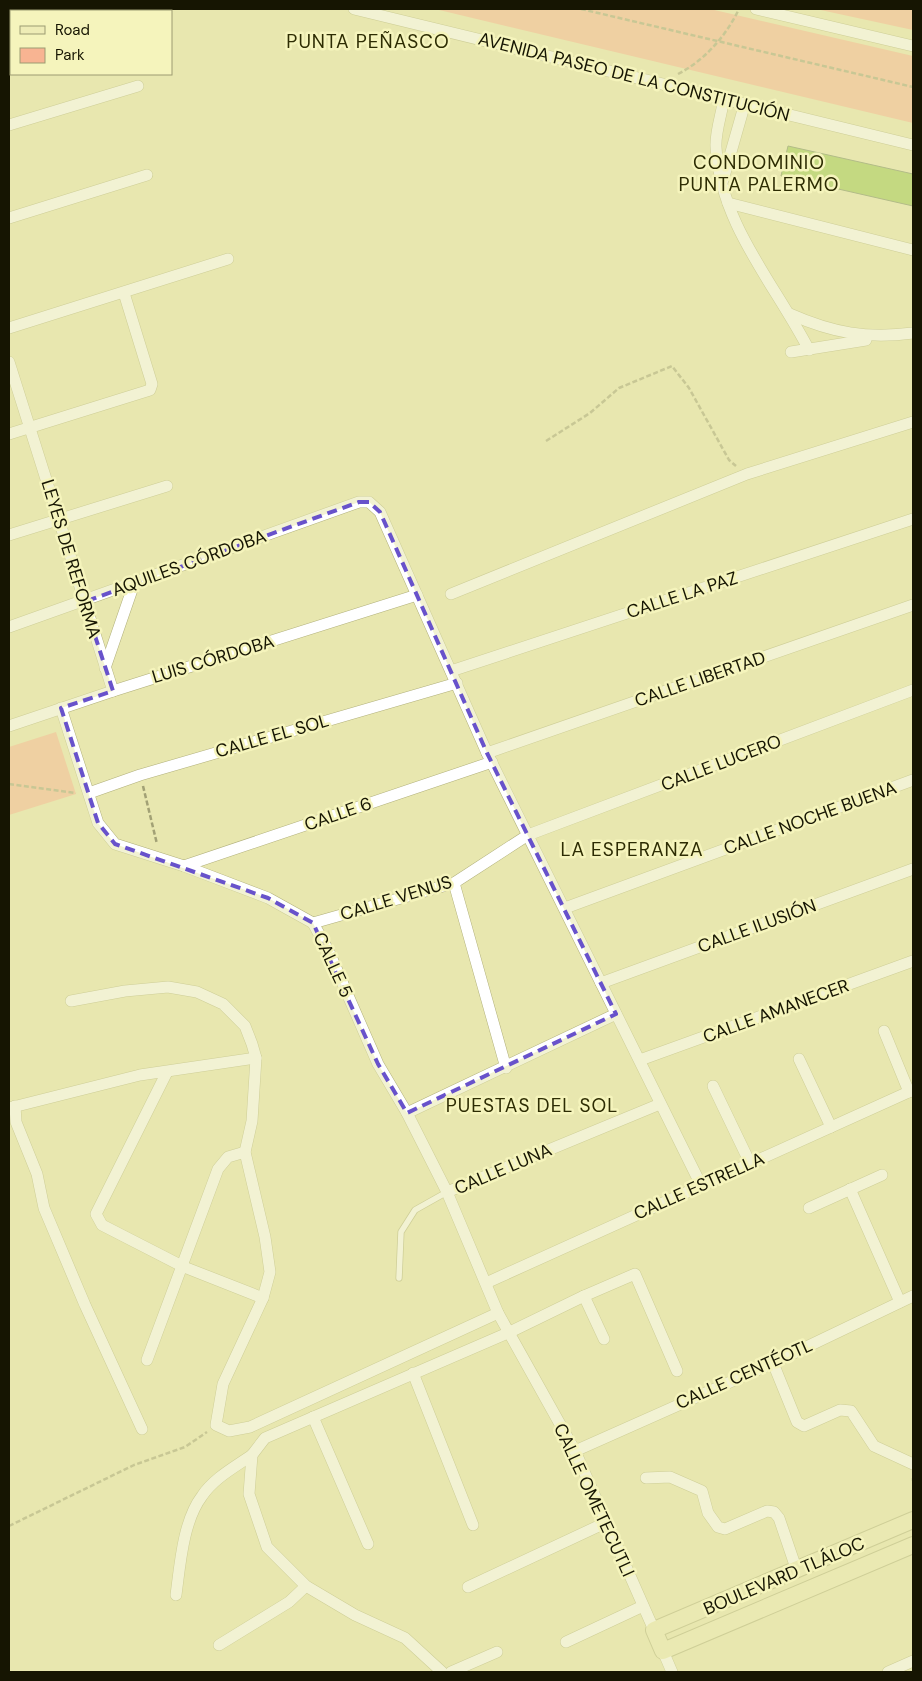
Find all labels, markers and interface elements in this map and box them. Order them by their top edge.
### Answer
legend [10,10,172,75]
text: Road [55,20,90,40]
street label: AVENIDA PASEO DE LA CONSTITUCIÓN [476,27,792,127]
district label: PUNTA PEÑASCO [286,29,450,54]
text: Park [55,45,85,65]
district label: CONDOMINIO PUNTA PALERMO [678,150,840,197]
street label: LEYES DE REFORMA [35,477,107,641]
street label: AQUILES CÓRDOBA [109,524,269,602]
street label: CALLE LA PAZ [623,566,741,624]
street label: LUIS CÓRDOBA [149,629,277,689]
street label: CALLE LIBERTAD [631,645,769,713]
street label: CALLE EL SOL [213,708,331,764]
street label: CALLE LUCERO [657,729,785,797]
street label: CALLE NOCHE BUENA [720,776,900,860]
street label: CALLE 6 [301,791,375,837]
district label: LA ESPERANZA [560,837,704,862]
street label: CALLE VENUS [337,870,455,926]
street label: CALLE ILUSIÓN [694,893,820,959]
street label: CALLE 5 [307,928,359,1002]
street label: CALLE AMANECER [700,973,852,1049]
district label: PUESTAS DEL SOL [446,1093,618,1118]
street label: CALLE LUNA [451,1138,555,1200]
street label: CALLE ESTRELLA [630,1146,768,1226]
street label: CALLE CENTÉOTL [672,1333,816,1415]
street label: CALLE OMETECUTLI [548,1419,640,1581]
street label: BOULEVARD TLÁLOC [700,1531,868,1621]

